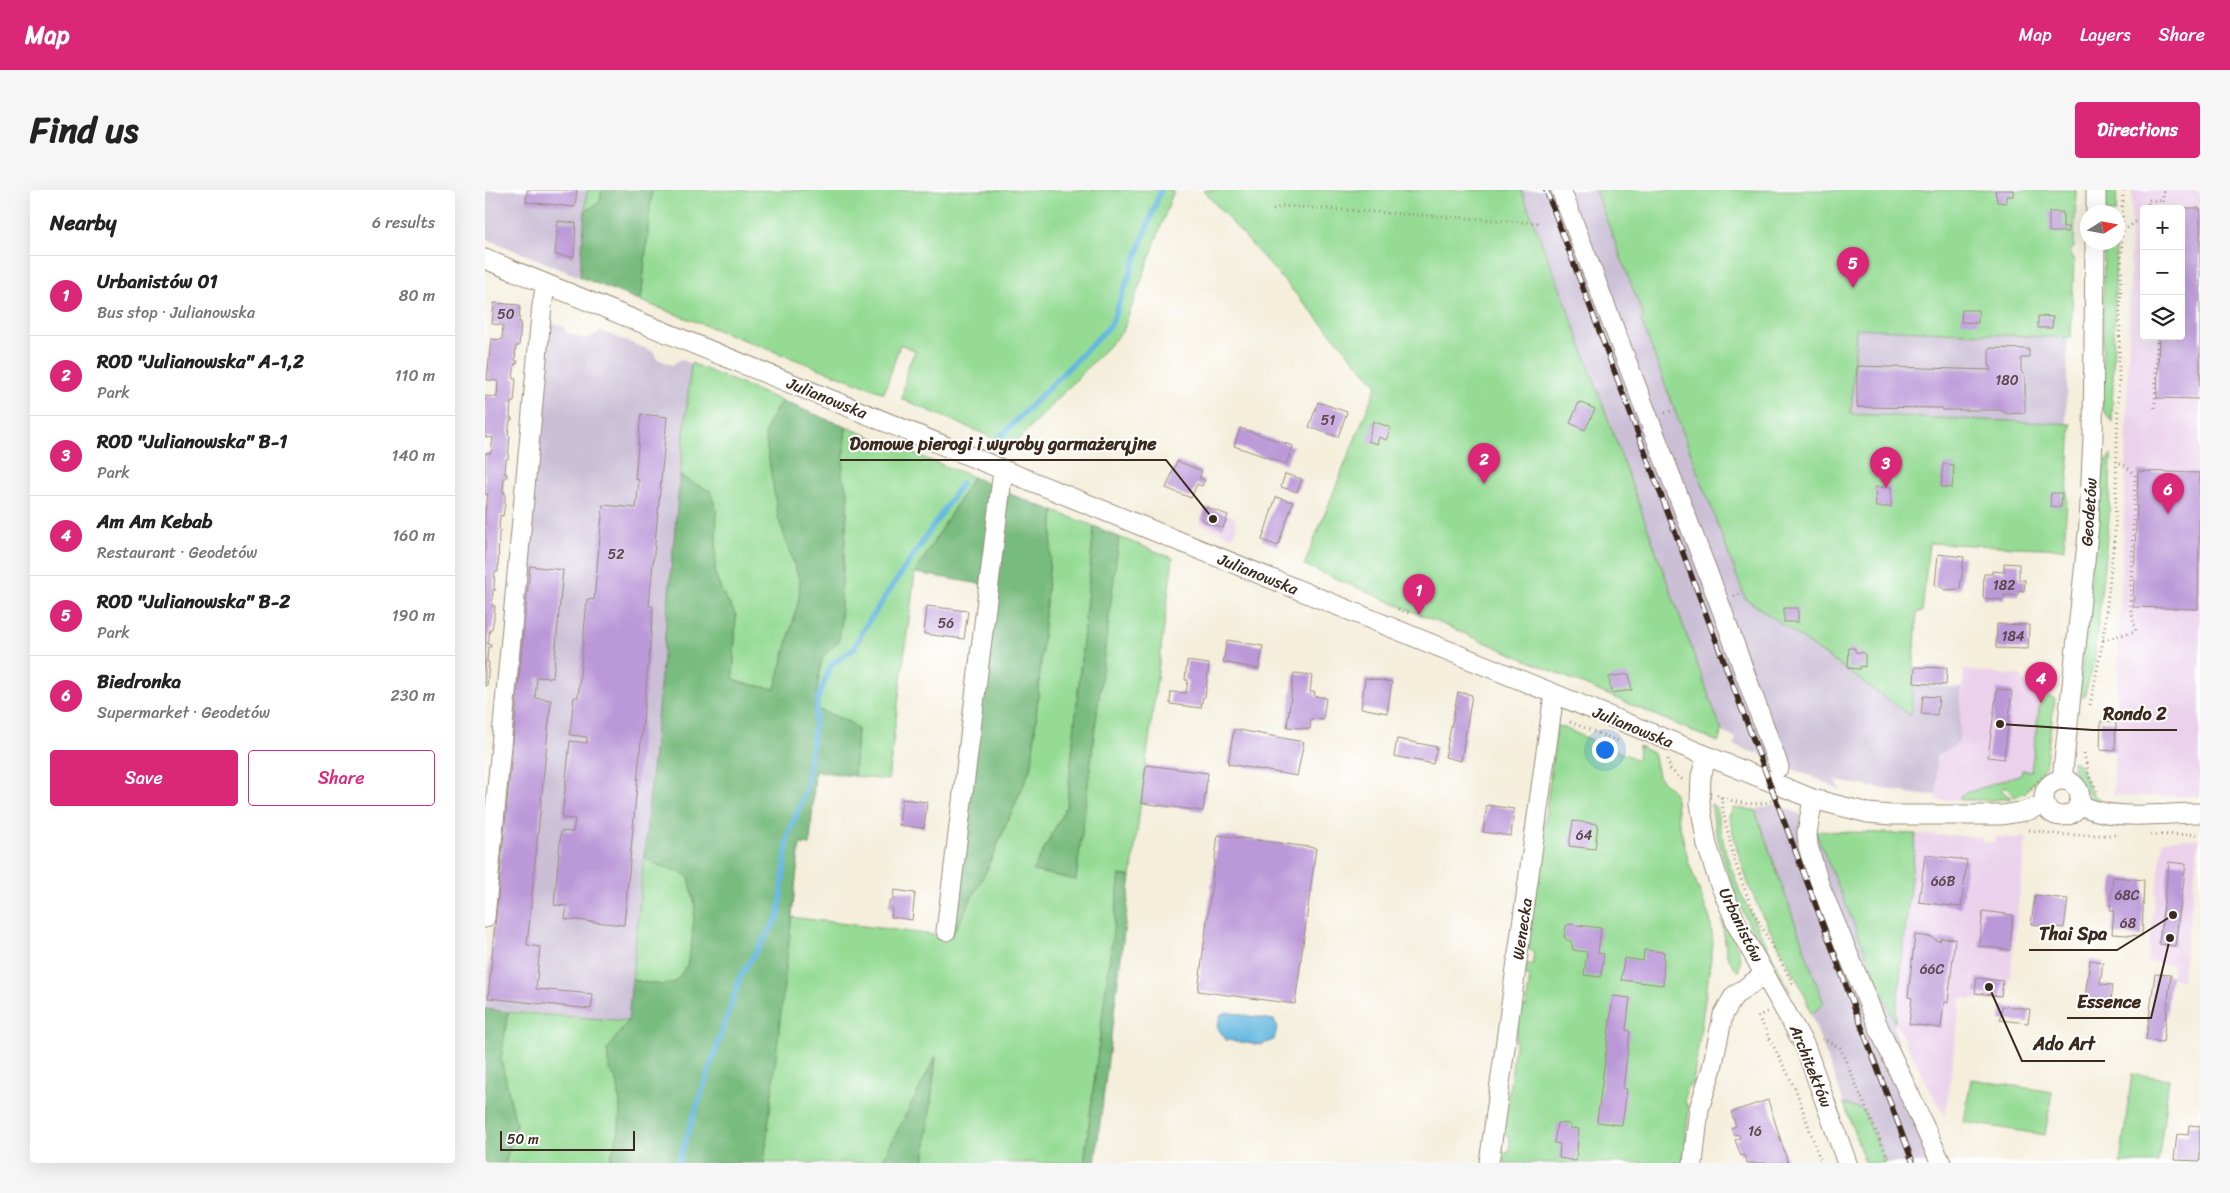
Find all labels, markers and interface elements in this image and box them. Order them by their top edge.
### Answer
text: Map [25,14,69,56]
text: Map [2019,19,2052,51]
text: Layers [2080,19,2131,51]
text: Share [2159,19,2205,51]
text: Find us [30,99,138,161]
button: Directions [2075,102,2200,158]
text: Nearby [50,204,116,242]
north arrow [2080,205,2125,250]
map controls [2140,205,2185,340]
button: + [2140,205,2185,250]
text: 6 results [372,208,435,237]
pin: 5 [1837,247,1869,288]
button: − [2140,250,2185,295]
text: Urbanistów 01 [97,265,218,298]
text: 1 [63,281,69,310]
text: 80 m [399,281,435,310]
button: layers [2140,295,2185,340]
text: Bus stop · Julianowska [97,298,255,327]
house number: 50 [497,302,515,327]
text: ROD "Julianowska" A-1,2 [97,345,304,378]
text: 2 [61,361,71,390]
text: 110 m [395,361,435,390]
street label: Julianowska [781,368,873,428]
house number: 180 [1995,368,2019,393]
text: Park [97,378,130,407]
house number: 51 [1321,408,1335,433]
text: ROD "Julianowska" B-1 [97,425,287,458]
callout: Domowe pierogi i wyroby garmażeryjne [840,427,1166,460]
text: Domowe pierogi i wyroby garmażeryjne [849,428,1157,460]
text: 3 [62,441,70,470]
text: 140 m [392,441,435,470]
pin: 2 [1468,443,1500,484]
pin: 3 [1870,447,1902,488]
text: Park [97,458,130,487]
pin: 6 [2152,473,2184,514]
street label: Geodetów [2072,477,2106,547]
text: Am Am Kebab [97,505,212,538]
text: 4 [61,521,71,550]
text: 160 m [392,521,435,550]
text: Restaurant · Geodetów [97,538,257,567]
house number: 52 [608,542,624,567]
street label: Julianowska [1212,544,1304,604]
house number: 182 [1993,573,2015,598]
pin: 1 [1403,574,1435,615]
text: ROD "Julianowska" B-2 [97,585,290,618]
text: 5 [61,601,71,630]
text: 190 m [392,601,435,630]
house number: 56 [938,611,954,636]
text: Park [97,618,130,647]
house number: 184 [2001,624,2025,649]
pin: 4 [2025,662,2057,703]
text: Biedronka [97,665,181,698]
text: 6 [61,681,71,710]
text: 230 m [390,681,435,710]
street label: Julianowska [1587,697,1679,757]
callout: Rondo 2 [2093,697,2177,730]
text: Supermarket · Geodetów [97,698,270,727]
text: Rondo 2 [2102,698,2167,730]
your location [1592,737,1618,763]
button: Save [50,750,238,806]
button: Share [248,750,435,806]
house number: 64 [1576,823,1593,848]
house number: 66B [1931,869,1956,894]
street label: Urbanistów [1710,883,1772,967]
house number: 68C [2114,883,2140,908]
street label: Wenecka [1503,896,1541,962]
house number: 68 [2120,911,2137,936]
callout: Thai Spa [2029,917,2117,950]
text: Thai Spa [2039,918,2108,950]
house number: 66C [1920,957,1945,982]
callout: Essence [2067,985,2151,1018]
text: Essence [2077,986,2142,1018]
street label: Architektów [1781,1019,1841,1113]
callout: Ado Art [2022,1028,2105,1061]
text: Ado Art [2032,1028,2096,1060]
house number: 16 [1748,1119,1762,1144]
text: 50 m [507,1127,539,1152]
scale bar [500,1128,635,1151]

